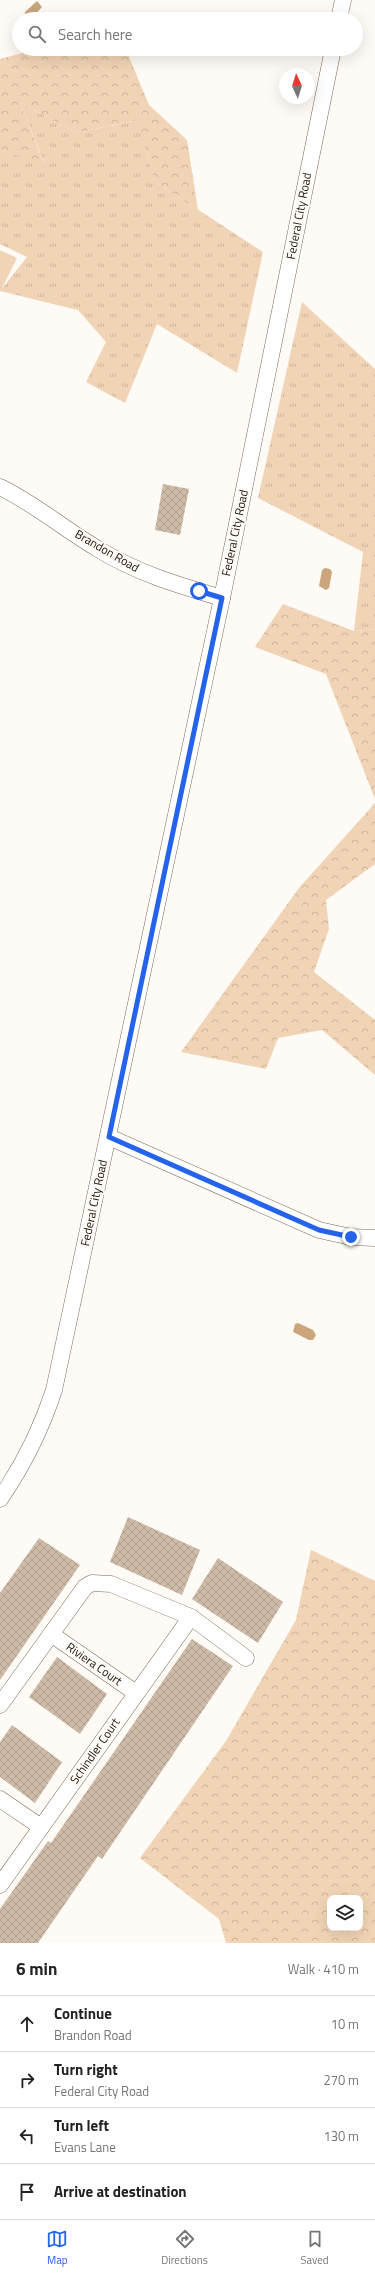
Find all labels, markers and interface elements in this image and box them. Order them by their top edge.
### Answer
search box [12,12,363,56]
icon: search [26,23,48,45]
text: Search here [58,23,132,46]
north arrow [279,68,315,104]
street label: Federal City Road [281,171,316,261]
street label: Federal City Road [216,488,253,578]
street label: Brandon Road [71,524,143,577]
route start [190,582,208,600]
street label: Federal City Road [75,1158,112,1248]
route end [342,1228,360,1246]
street label: Riviera Court [62,1637,127,1690]
street label: Schindler Court [65,1713,125,1788]
map controls [327,1895,363,1931]
button: layers [327,1895,363,1931]
text: 6 min [16,1956,57,1982]
text: Walk · 410 m [288,1959,359,1979]
text: Continue [54,2002,112,2025]
icon: ahead [16,2013,38,2035]
text: 10 m [331,2014,359,2034]
text: Brandon Road [54,2025,132,2045]
text: Turn right [54,2058,118,2081]
icon: right [16,2069,38,2091]
text: 270 m [323,2070,359,2090]
text: Federal City Road [54,2081,149,2101]
text: Turn left [54,2114,109,2137]
icon: left [16,2125,38,2147]
text: 130 m [323,2126,359,2146]
text: Evans Lane [54,2137,116,2157]
text: Arrive at destination [54,2180,187,2203]
icon: arrive [16,2181,38,2203]
tab: Map [46,2228,68,2268]
tab: Directions [161,2228,208,2268]
tab: Saved [301,2228,329,2268]

